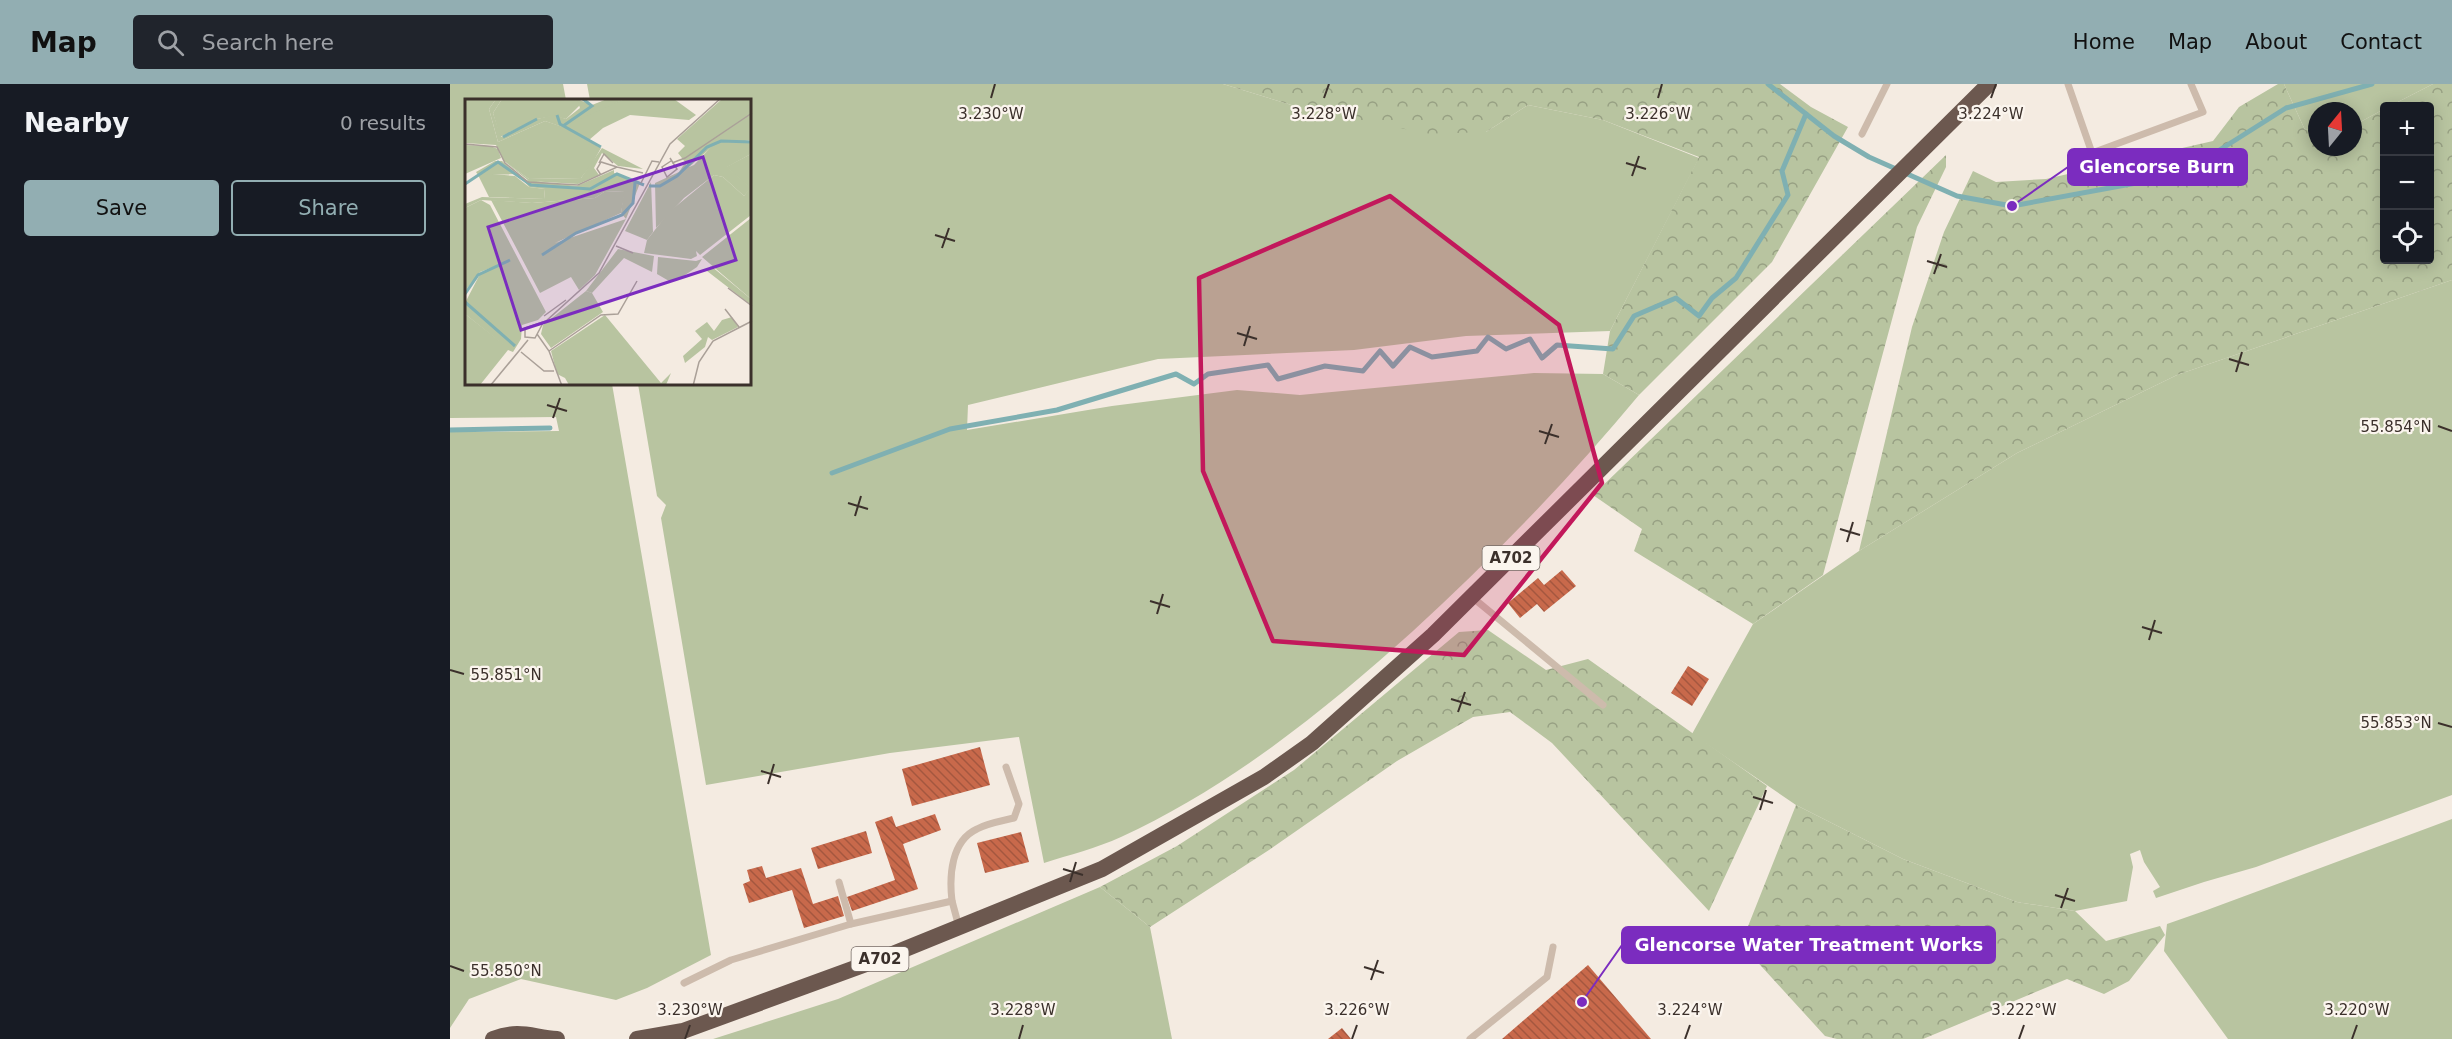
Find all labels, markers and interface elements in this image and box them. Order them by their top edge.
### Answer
search box [133,15,553,69]
text: Map [30,26,97,59]
icon: search [154,26,187,59]
text: Search here [202,30,334,55]
text: Home [2073,30,2135,54]
text: Map [2168,30,2212,54]
text: About [2245,30,2307,54]
text: Contact [2340,30,2422,54]
inset map [465,99,752,386]
north arrow [2308,102,2362,156]
map controls [2380,102,2434,264]
button: + [2380,102,2434,156]
text: 3.230°W [958,105,1024,123]
text: 3.228°W [1291,105,1357,123]
text: 3.226°W [1625,105,1691,123]
text: 3.224°W [1958,105,2024,123]
text: Nearby [24,108,129,138]
text: 0 results [340,111,426,135]
callout: Glencorse Burn [2068,149,2247,185]
text: Glencorse Burn [2079,156,2235,177]
button: − [2380,156,2434,210]
button: Save [24,180,219,236]
button: Share [231,180,426,236]
button: locate [2380,210,2434,264]
text: 55.854°N [2360,418,2432,436]
road number: A702 [1482,546,1540,570]
text: 55.851°N [470,666,542,684]
text: 55.853°N [2360,714,2432,732]
callout: Glencorse Water Treatment Works [1622,927,1995,963]
text: Glencorse Water Treatment Works [1635,934,1983,955]
road number: A702 [852,947,908,971]
text: 55.850°N [470,962,542,980]
text: 3.230°W [657,1001,723,1019]
text: 3.228°W [990,1001,1056,1019]
text: 3.226°W [1324,1001,1390,1019]
text: 3.224°W [1657,1001,1723,1019]
text: 3.222°W [1991,1001,2057,1019]
text: 3.220°W [2324,1001,2390,1019]

